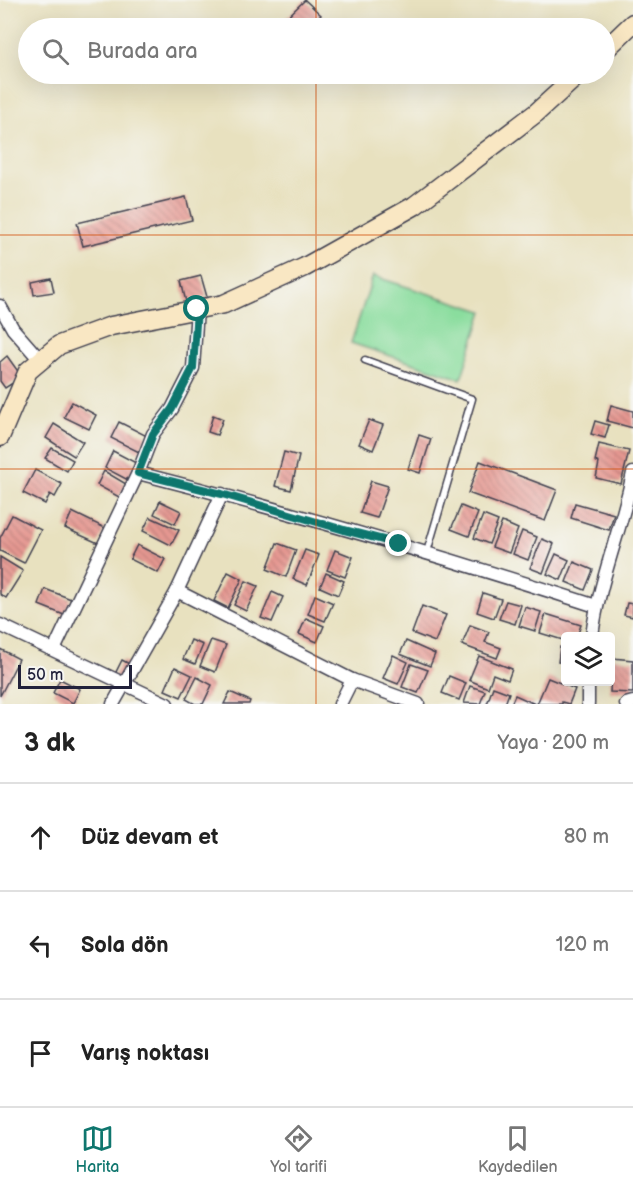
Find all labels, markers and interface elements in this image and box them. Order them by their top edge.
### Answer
search box [18,18,615,84]
icon: search [39,35,72,68]
text: Burada ara [87,38,198,65]
route start [183,295,209,321]
route end [385,530,411,556]
map controls [561,632,615,686]
button: layers [561,632,615,686]
scale bar [18,662,132,690]
text: 50 m [27,666,63,685]
text: 3 dk [24,728,75,759]
text: Yaya · 200 m [498,731,609,755]
icon: ahead [24,821,57,854]
text: Düz devam et [81,824,218,851]
text: 80 m [564,825,609,849]
icon: left [24,929,57,962]
text: Sola dön [81,932,169,959]
text: 120 m [556,933,609,957]
icon: arrive [24,1037,57,1070]
text: Varış noktası [81,1040,209,1067]
tab: Harita [75,1122,119,1177]
tab: Yol tarifi [270,1122,327,1177]
tab: Kaydedilen [478,1122,558,1177]

